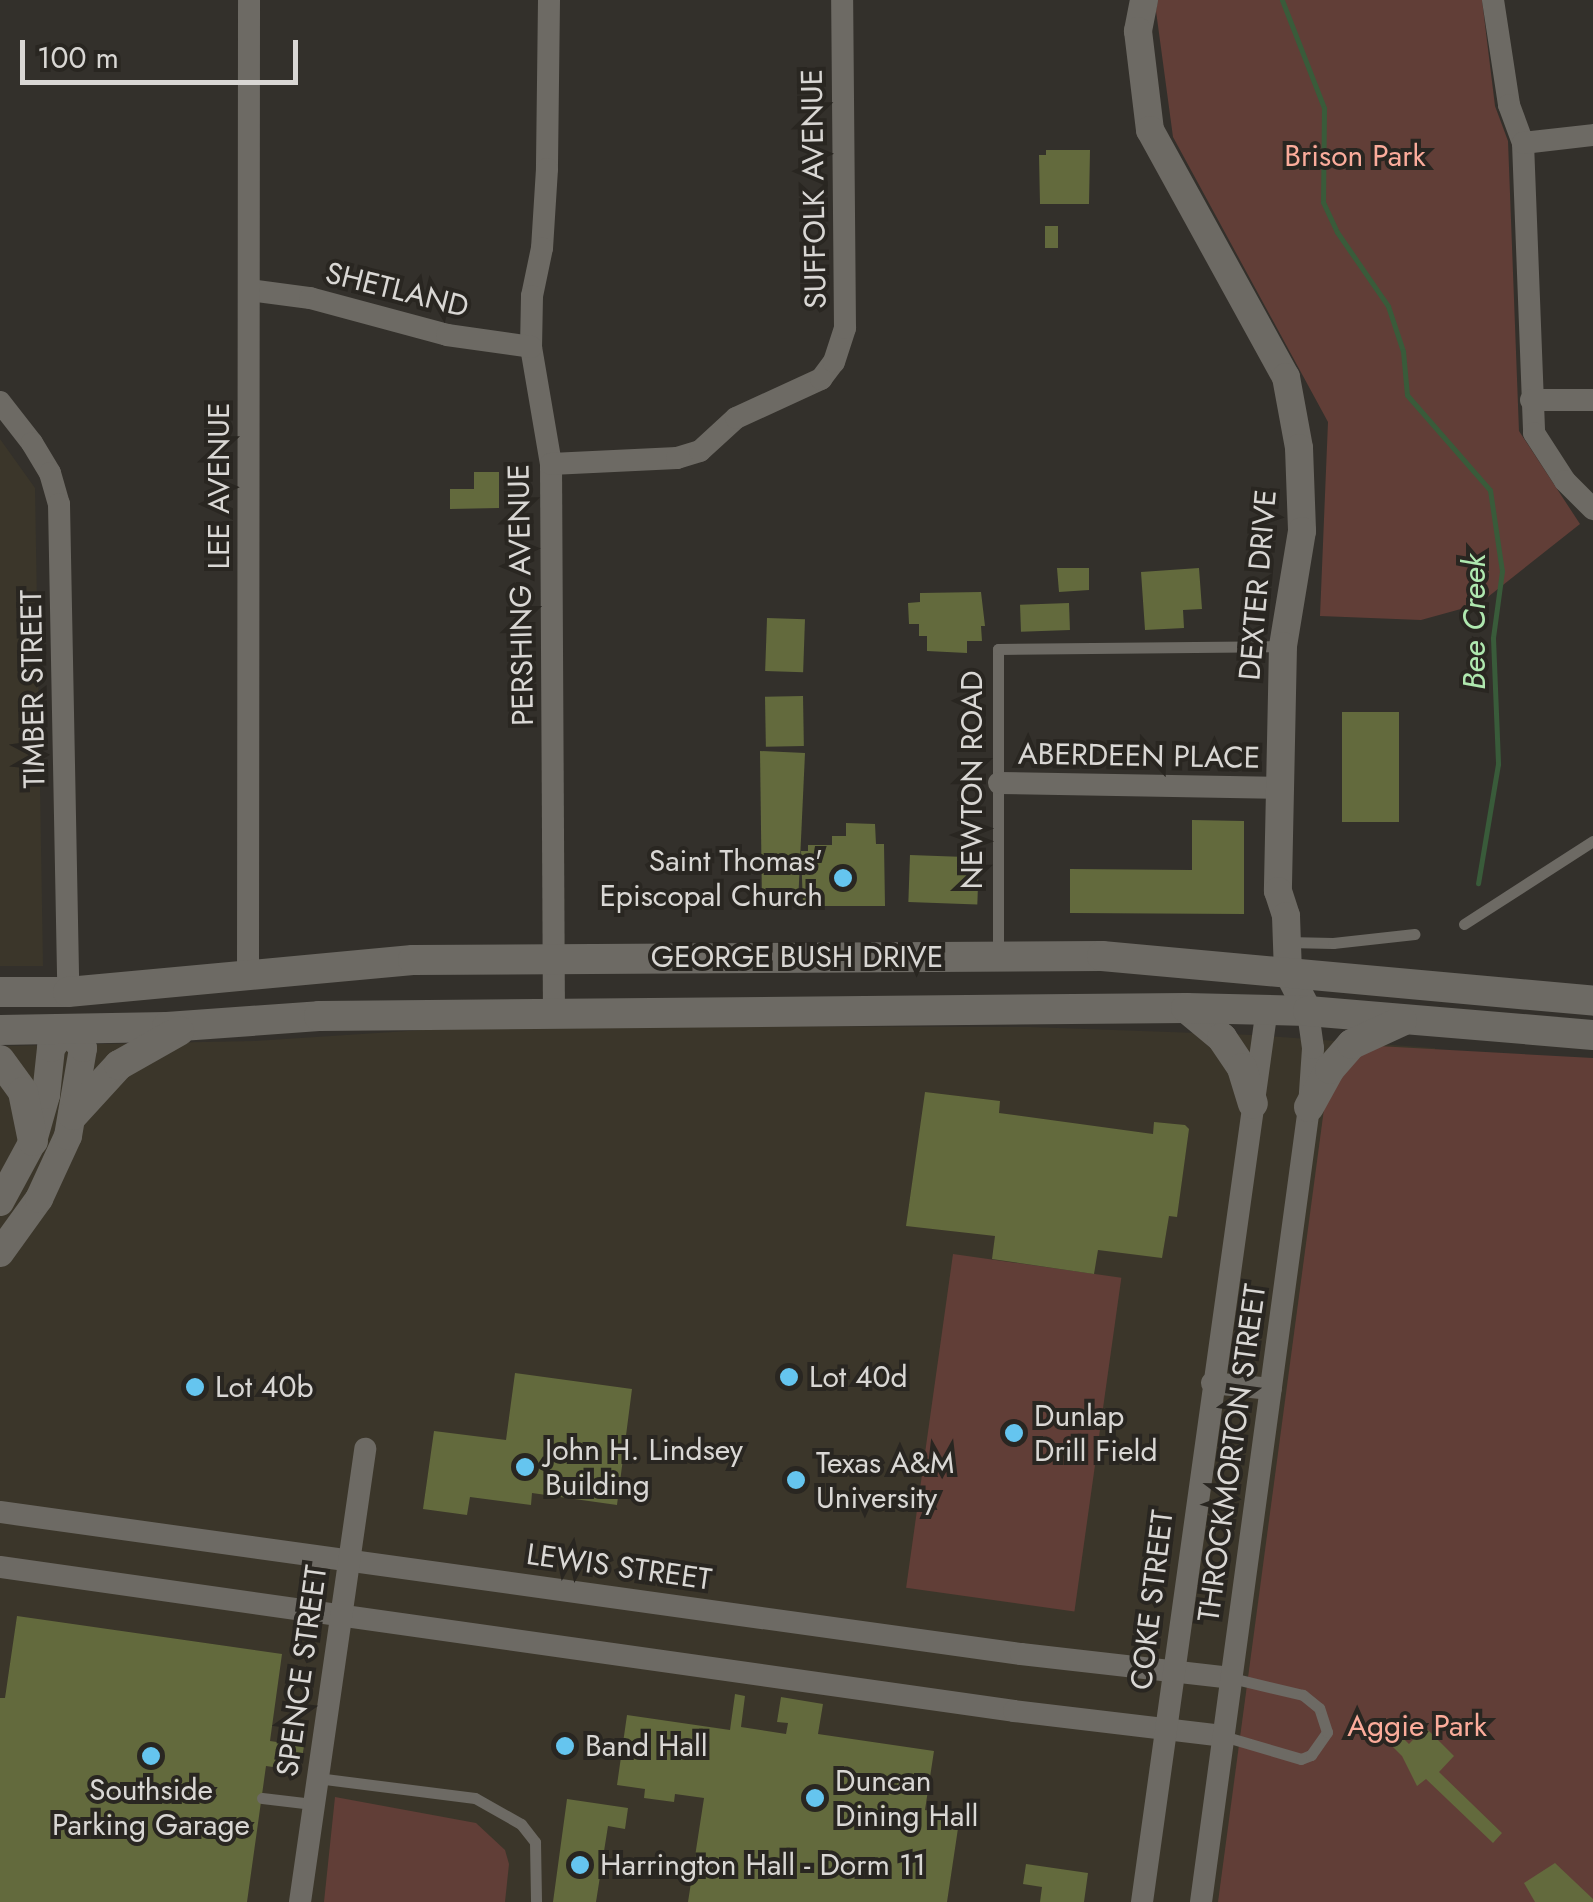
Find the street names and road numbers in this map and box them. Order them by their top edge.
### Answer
street label: SUFFOLK AVENUE [794,69,834,309]
street label: SHETLAND [322,255,472,325]
street label: LEE AVENUE [201,402,237,570]
street label: PERSHING AVENUE [501,464,541,726]
street label: DEXTER DRIVE [1232,488,1284,682]
street label: TIMBER STREET [13,589,53,789]
street label: NEWTON ROAD [954,671,990,889]
street label: ABERDEEN PLACE [1018,736,1260,776]
street label: GEORGE BUSH DRIVE [651,939,943,975]
street label: THROCKMORTON STREET [1190,1282,1274,1624]
street label: COKE STREET [1123,1508,1181,1692]
street label: LEWIS STREET [524,1536,714,1598]
street label: SPENCE STREET [269,1563,335,1779]

